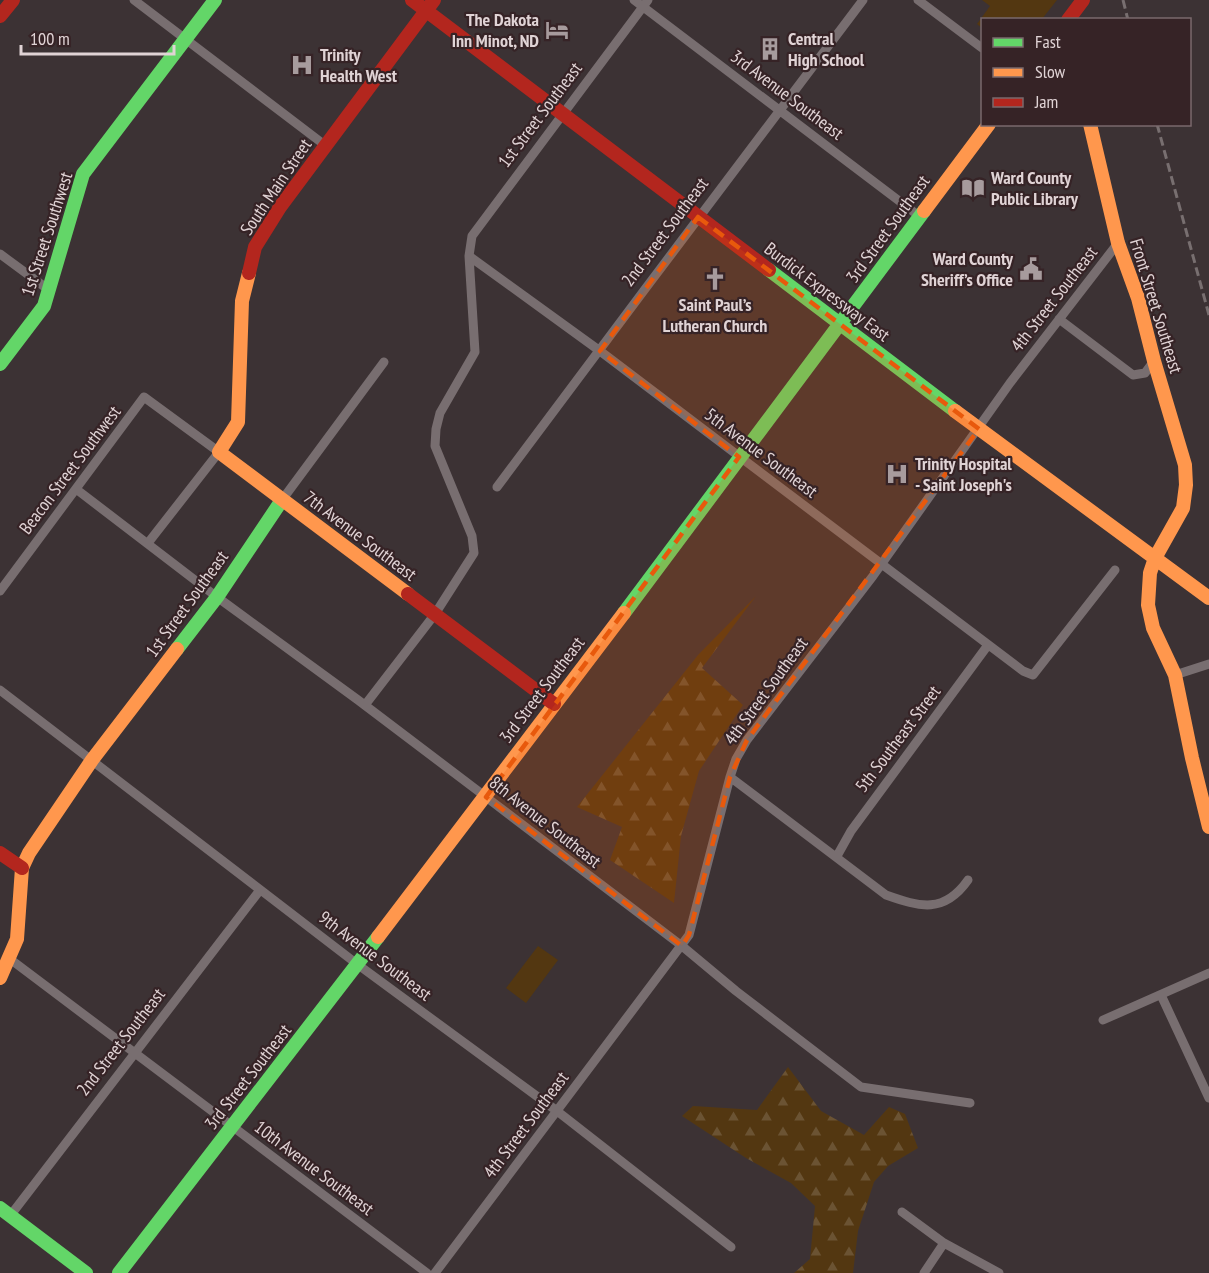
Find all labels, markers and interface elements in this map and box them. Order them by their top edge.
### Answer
place label: The Dakota Inn Minot, ND [452,8,539,52]
hotel icon: The Dakota Inn Minot, ND [544,17,570,43]
scale bar [21,18,174,56]
legend [981,18,1191,126]
text: 100 m [30,27,70,50]
place label: Central High School [788,27,865,71]
text: Fast [1035,30,1061,53]
building icon: Central High School [757,36,783,62]
place label: Trinity Health West [320,43,398,87]
street label: 3rd Avenue Southeast [726,45,848,145]
hospital icon: Trinity Health West [289,52,315,78]
street label: 1st Street Southeast [493,57,587,172]
text: Slow [1035,60,1066,83]
text: Jam [1034,90,1058,113]
street label: South Main Street [235,134,316,239]
place label: Ward County Public Library [990,166,1079,210]
street label: 1st Street Southwest [16,169,77,299]
street label: 3rd Street Southeast [841,170,934,287]
street label: 2nd Street Southeast [616,173,713,291]
library icon: Ward County Public Library [960,175,986,201]
street label: Front Street Southeast [1125,236,1188,376]
street label: Burdick Expressway East [760,237,895,346]
street label: 4th Street Southeast [1005,241,1102,356]
place label: Ward County Sheriff’s Office [921,247,1014,291]
public building icon: Ward County Sheriff’s Office [1018,256,1044,282]
church icon: Saint Paul’s Lutheran Church [702,266,728,292]
place label: Saint Paul’s Lutheran Church [663,293,767,337]
street label: Beacon Street Southwest [14,401,125,538]
street label: 5th Avenue Southeast [700,403,822,503]
place label: Trinity Hospital - Saint Joseph's [915,452,1012,496]
hospital icon: Trinity Hospital - Saint Joseph's [884,461,910,487]
street label: 7th Avenue Southeast [299,486,421,586]
street label: 1st Street Southeast [140,546,233,661]
street label: 3rd Street Southeast [494,632,589,748]
street label: 4th Street Southeast [719,632,812,749]
street label: 5th Southeast Street [850,681,945,797]
street label: 8th Avenue Southeast [485,771,606,872]
street label: 9th Avenue Southeast [314,906,436,1006]
street label: 2nd Street Southeast [71,983,170,1100]
street label: 3rd Street Southeast [199,1019,296,1134]
street label: 4th Street Southeast [478,1067,573,1183]
street label: 10th Avenue Southeast [250,1115,379,1220]

